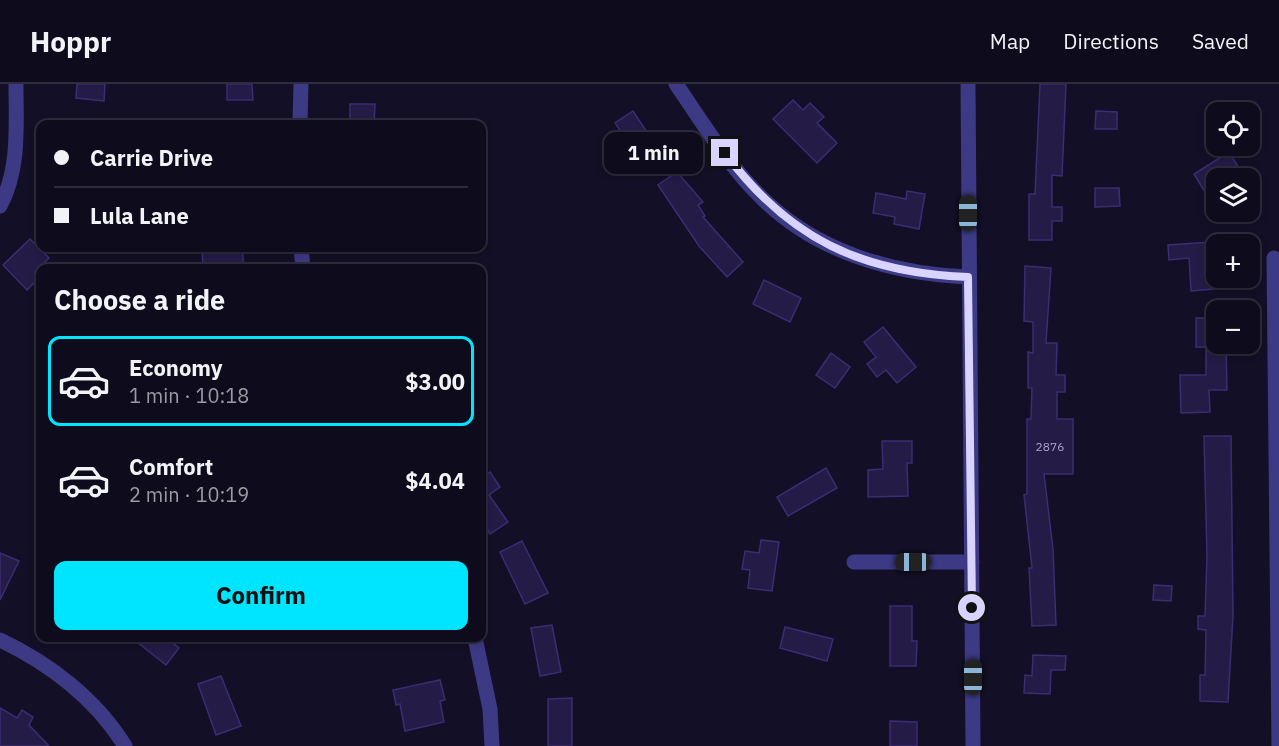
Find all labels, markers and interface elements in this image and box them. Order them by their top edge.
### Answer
text: Hoppr [30,23,111,60]
text: Map [990,27,1030,55]
text: Directions [1063,27,1159,55]
text: Saved [1192,27,1249,55]
map controls [1206,102,1260,354]
button: locate [1206,102,1260,156]
callout: 1 min [605,132,704,174]
text: 1 min [627,139,680,166]
route end [711,139,738,166]
text: Carrie Drive [90,143,213,172]
button: layers [1206,168,1260,222]
car [959,195,977,231]
text: Lula Lane [90,201,189,230]
button: + [1206,234,1260,288]
text: Choose a ride [54,282,225,317]
button: − [1206,300,1260,354]
text: Economy [129,353,223,382]
icon: car [57,354,111,408]
text: $3.00 [405,367,465,396]
text: 1 min · 10:18 [129,382,249,409]
house number: 2876 [1036,439,1064,454]
text: Comfort [129,452,213,481]
icon: car [57,453,111,507]
text: $4.04 [405,466,465,495]
text: 2 min · 10:19 [129,481,249,508]
car [895,553,931,571]
button: Confirm [54,561,468,630]
route start [958,594,985,621]
car [964,659,982,695]

